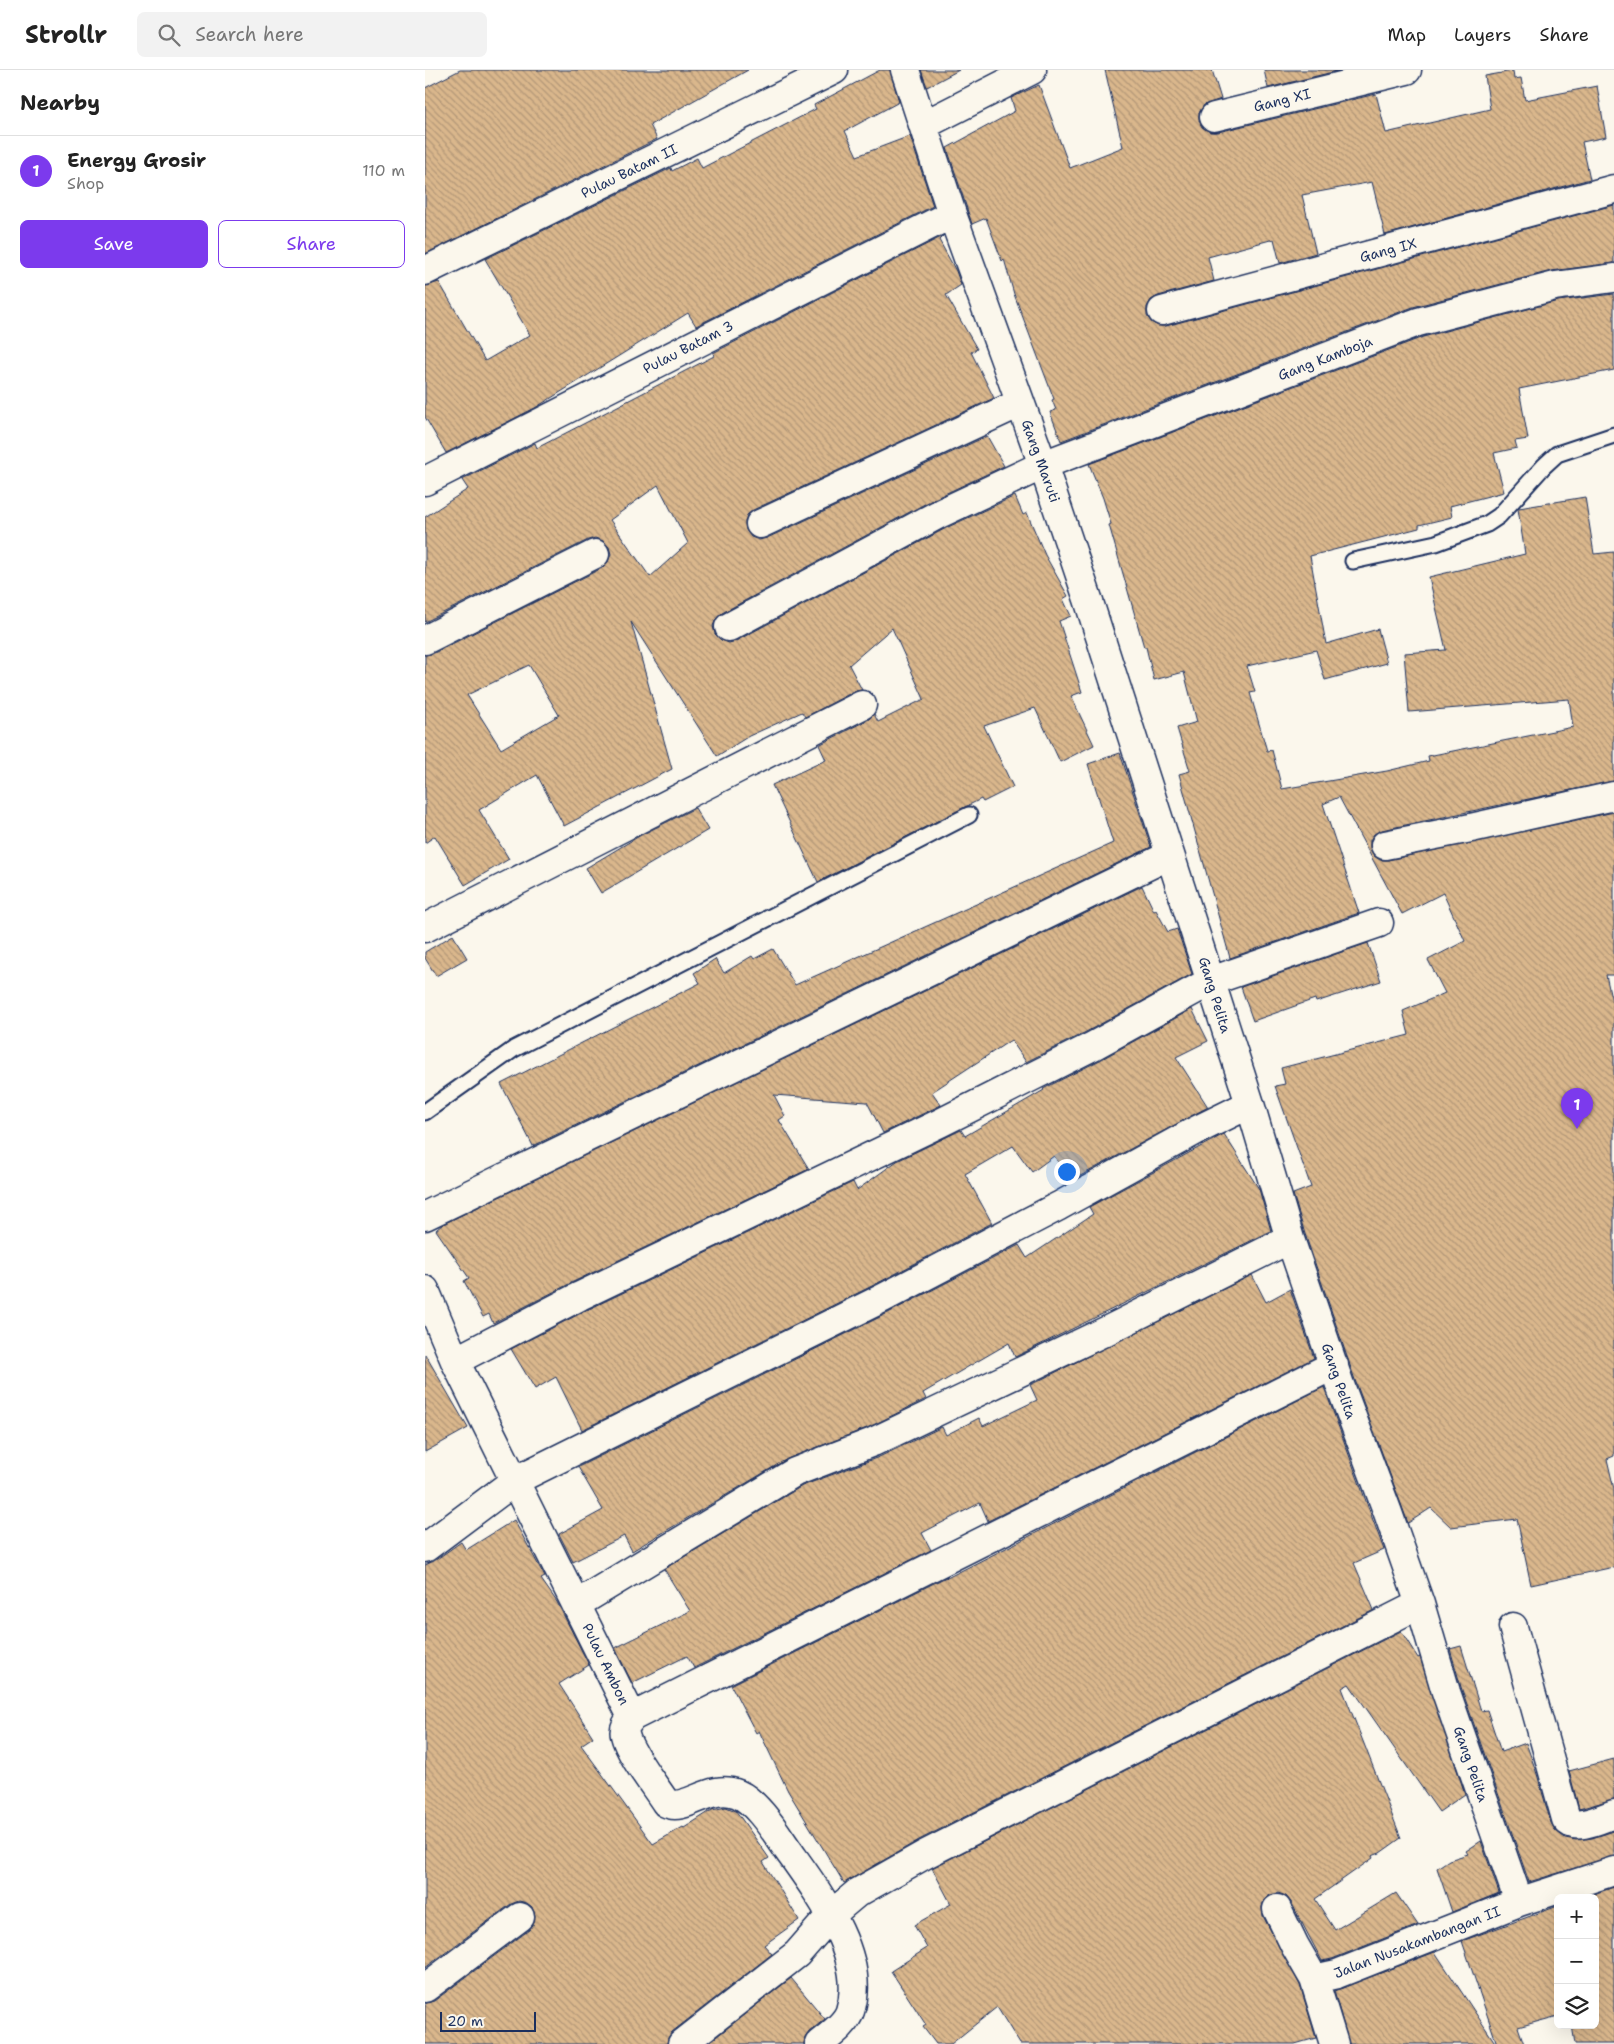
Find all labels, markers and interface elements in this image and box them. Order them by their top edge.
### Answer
search box [137,12,487,57]
text: Strollr [25,19,107,51]
icon: search [155,21,183,49]
text: Search here [195,22,304,47]
text: Map [1388,23,1426,47]
text: Layers [1454,23,1511,47]
text: Share [1539,23,1589,47]
street label: Gang XI [1252,84,1313,116]
text: Nearby [20,89,100,117]
street label: Pulau Batam II [578,140,680,202]
text: Energy Grosir [67,148,206,173]
text: 1 [32,160,40,181]
text: 110 m [362,160,405,181]
text: Shop [67,173,104,194]
button: Save [20,220,208,268]
button: Share [218,220,405,268]
street label: Gang IX [1358,234,1418,266]
street label: Pulau Batam 3 [640,316,736,378]
street label: Gang Kamboja [1275,332,1375,384]
street label: Gang Maruti [1018,417,1064,505]
street label: Gang Pelita [1195,955,1235,1036]
pin: 1 [1561,1088,1593,1129]
your location [1054,1159,1080,1185]
street label: Gang Pelita [1318,1341,1360,1421]
street label: Pulau Ambon [578,1620,634,1708]
street label: Gang Pelita [1450,1724,1492,1804]
map controls [1554,1894,1599,2029]
button: + [1554,1894,1599,1939]
street label: Jalan Nusakambangan II [1331,1902,1503,1982]
button: − [1554,1939,1599,1984]
button: layers [1554,1984,1599,2029]
scale bar [440,2009,536,2032]
text: 20 m [447,2012,483,2030]

